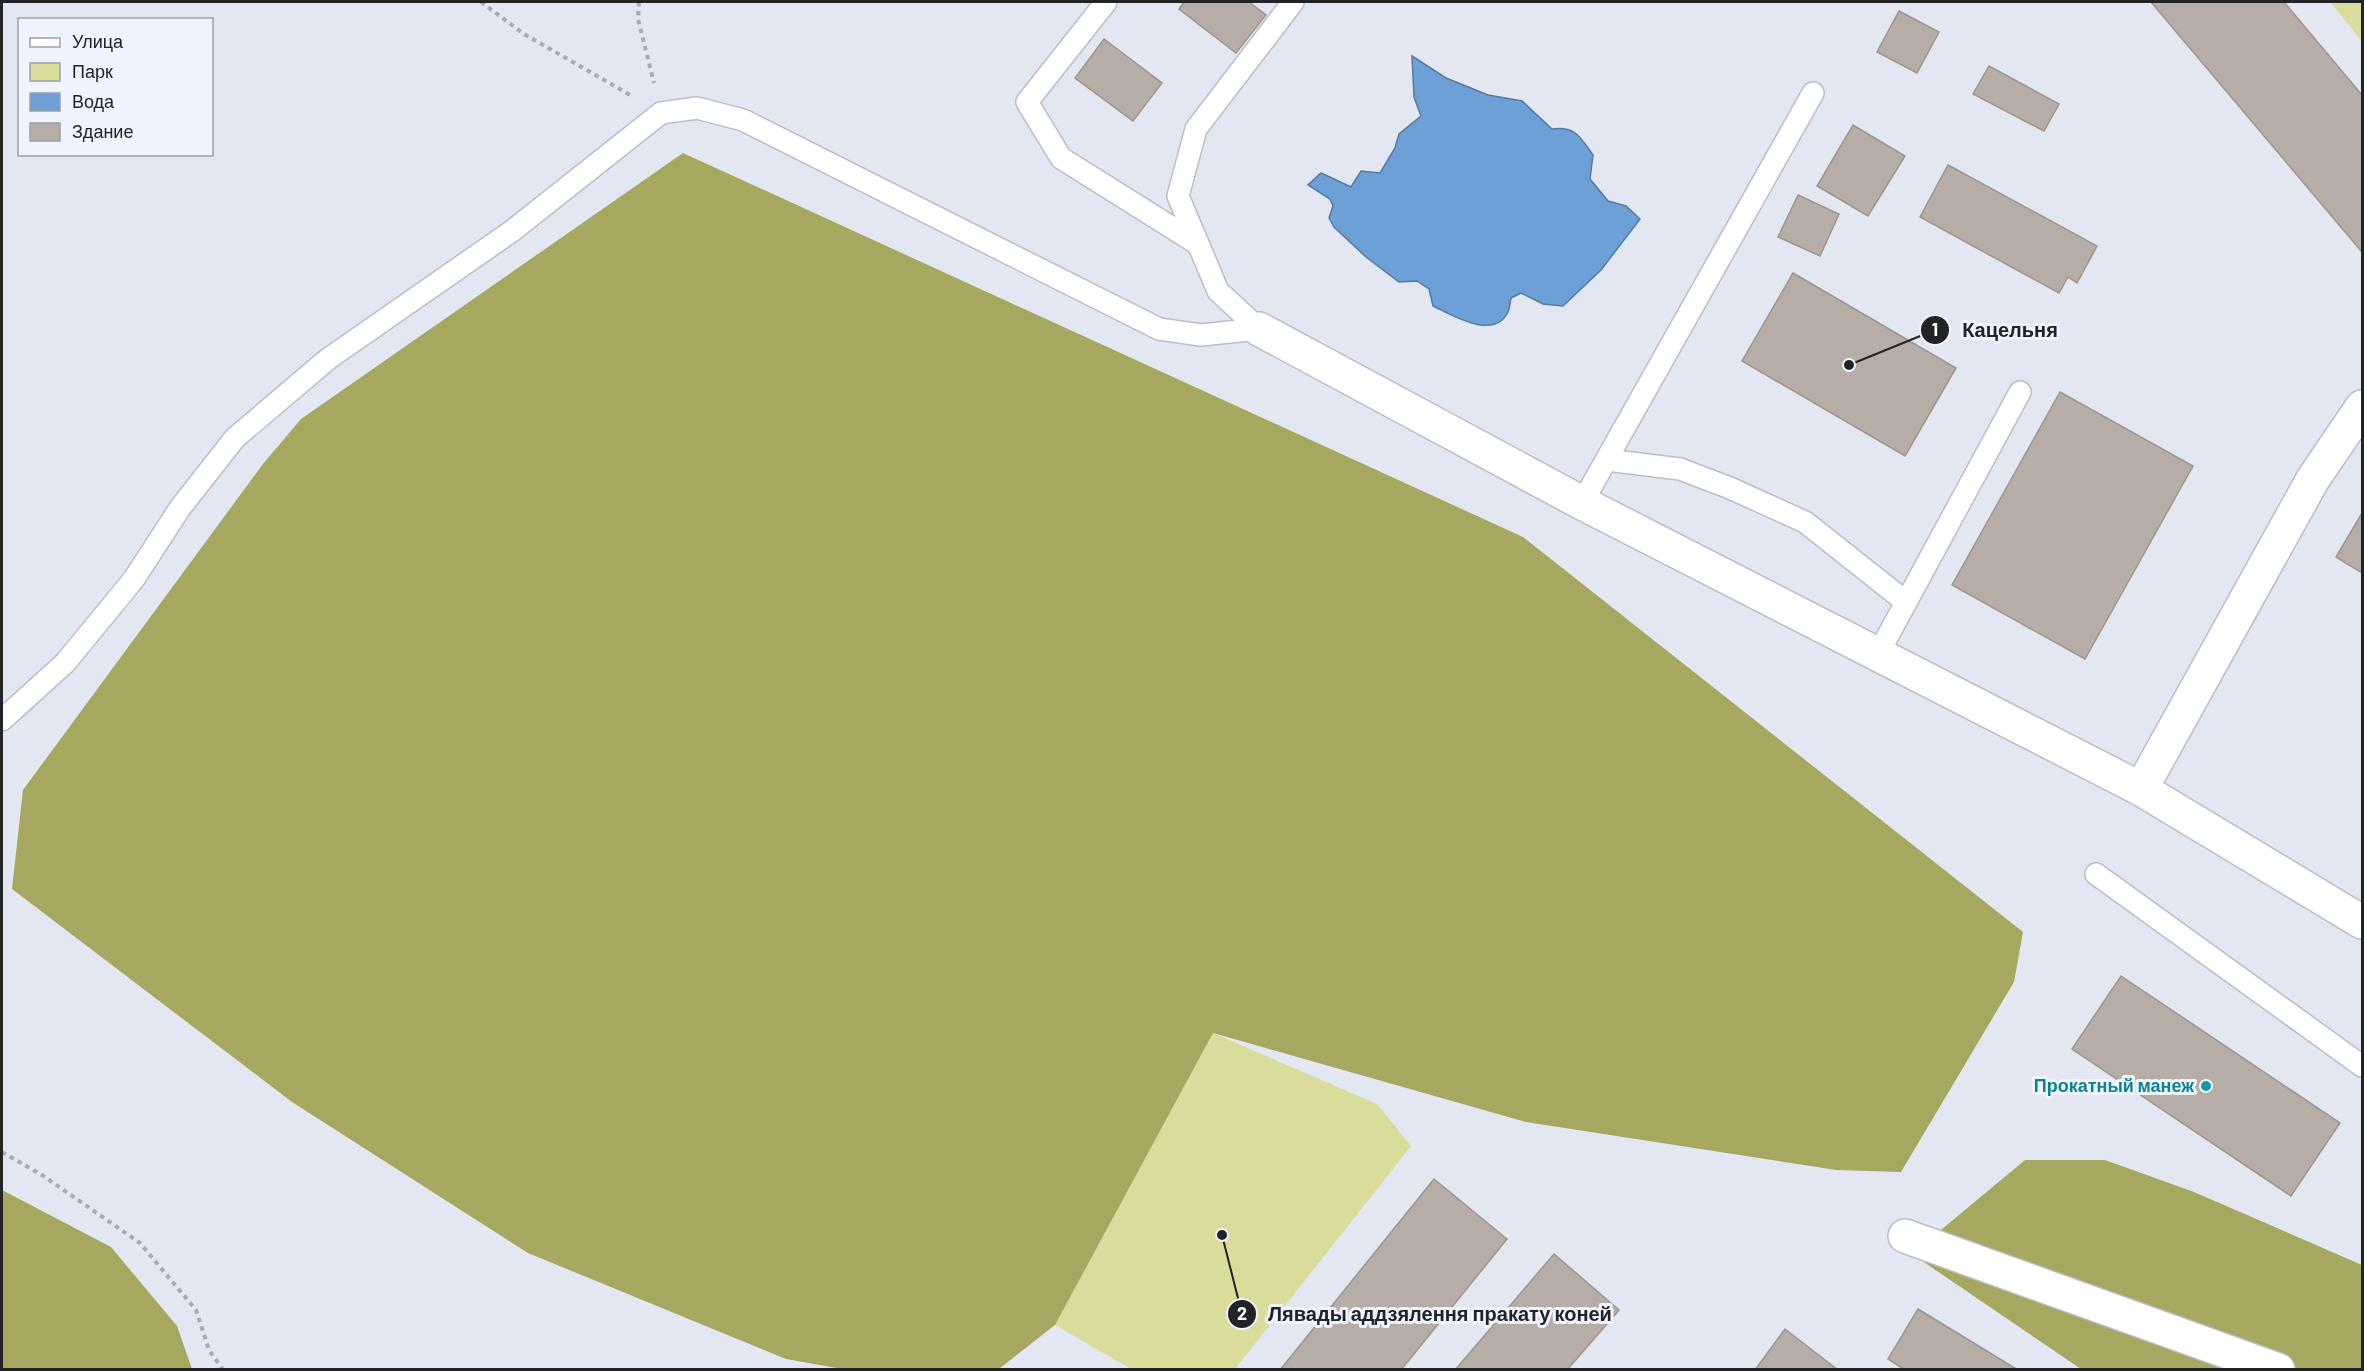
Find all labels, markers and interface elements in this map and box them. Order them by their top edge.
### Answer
legend [18,18,213,156]
text: Улица [72,30,124,52]
text: Парк [72,60,113,82]
text: Вода [72,90,115,112]
text: Здание [72,120,133,142]
callout: Кацельня [1920,311,2070,349]
text: Кацельня [1962,317,2058,341]
text: 1 [1932,318,1938,340]
place label: Прокатный манеж [2034,1074,2194,1096]
marker: Прокатный манеж [2199,1079,2213,1093]
callout: Лявады аддзялення пракату коней [1227,1295,1624,1333]
text: Лявады аддзялення пракату коней [1268,1301,1612,1325]
text: 2 [1237,1302,1247,1324]

